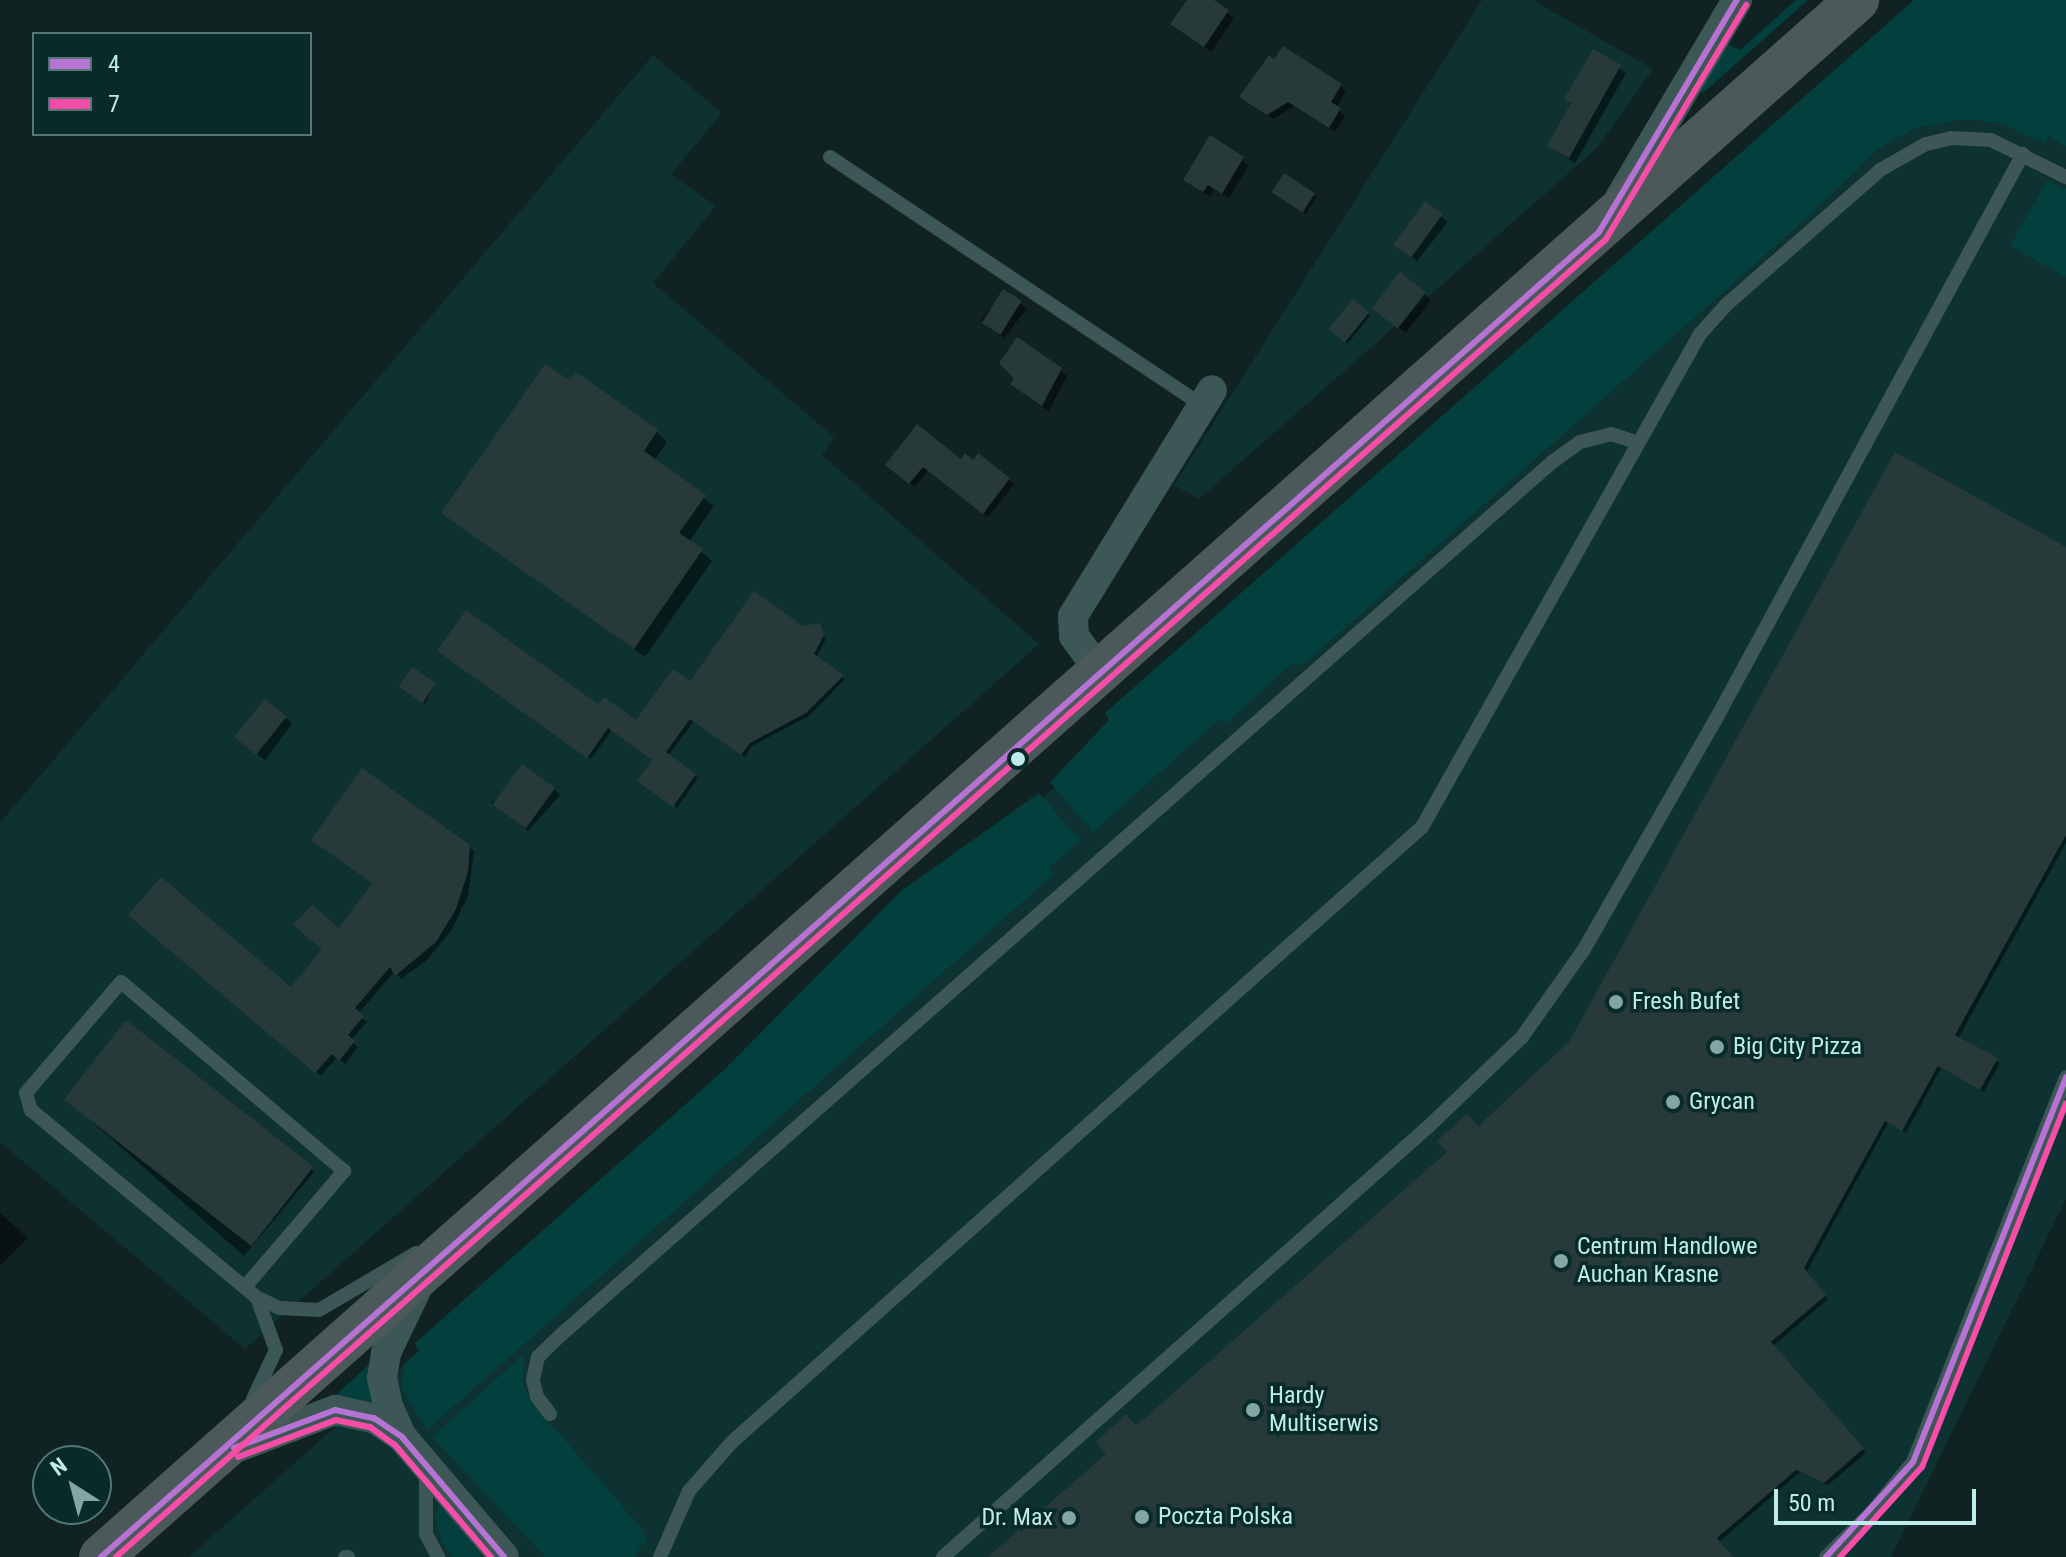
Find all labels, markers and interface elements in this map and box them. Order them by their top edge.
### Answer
legend [32,32,312,136]
text: 4 [108,50,120,78]
text: 7 [108,90,120,118]
unlabelled marker [1010,751,1026,767]
place label: Fresh Bufet [1632,988,1740,1016]
marker: Fresh Bufet [1607,993,1625,1011]
place label: Big City Pizza [1733,1033,1862,1061]
marker: Big City Pizza [1708,1038,1726,1056]
place label: Grycan [1689,1088,1755,1116]
marker: Grycan [1664,1093,1682,1111]
place label: Centrum Handlowe Auchan Krasne [1577,1233,1757,1289]
marker: Centrum Handlowe Auchan Krasne [1552,1252,1570,1270]
place label: Hardy Multiserwis [1269,1382,1379,1438]
marker: Hardy Multiserwis [1244,1401,1262,1419]
north arrow [32,1445,112,1525]
text: N [46,1453,72,1481]
scale bar [1778,1473,1980,1523]
text: 50 m [1788,1489,1835,1517]
place label: Poczta Polska [1158,1503,1293,1531]
place label: Dr. Max [981,1504,1053,1532]
marker: Poczta Polska [1133,1508,1151,1526]
marker: Dr. Max [1060,1509,1078,1527]

